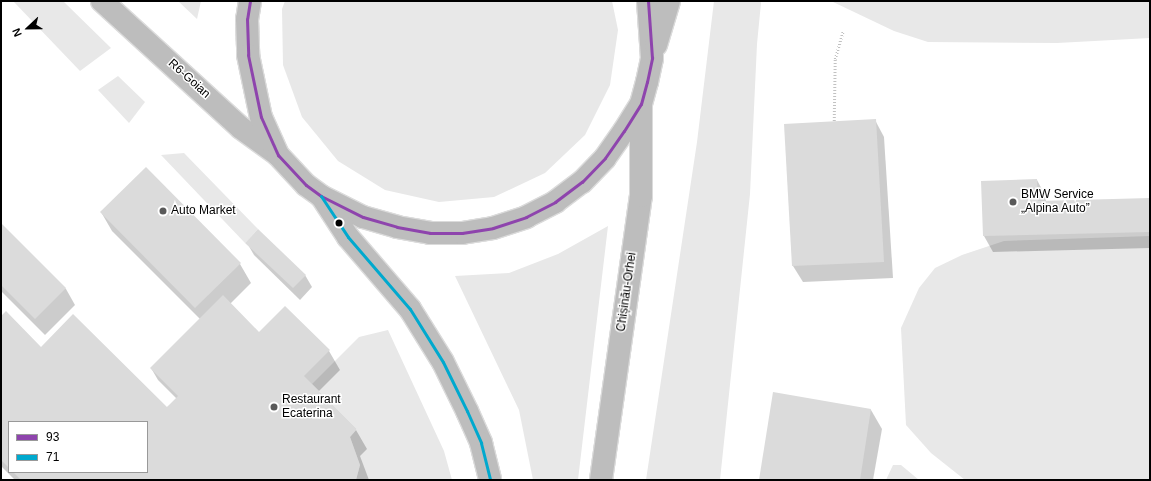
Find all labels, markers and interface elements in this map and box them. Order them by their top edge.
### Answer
north arrow [8,8,48,48]
text: N [10,27,24,38]
street label: R6-Goian [165,56,213,102]
place label: BMW Service „Alpina Auto” [1021,188,1094,216]
marker: BMW Service „Alpina Auto” [1008,197,1018,207]
place label: Auto Market [171,204,236,218]
marker: Auto Market [158,206,168,216]
unlabelled marker [334,218,344,228]
street label: Chișinău-Orhei [614,251,640,333]
place label: Restaurant Ecaterina [282,393,341,421]
marker: Restaurant Ecaterina [269,402,279,412]
legend [8,421,148,473]
text: 93 [46,430,59,444]
text: 71 [46,450,59,464]

